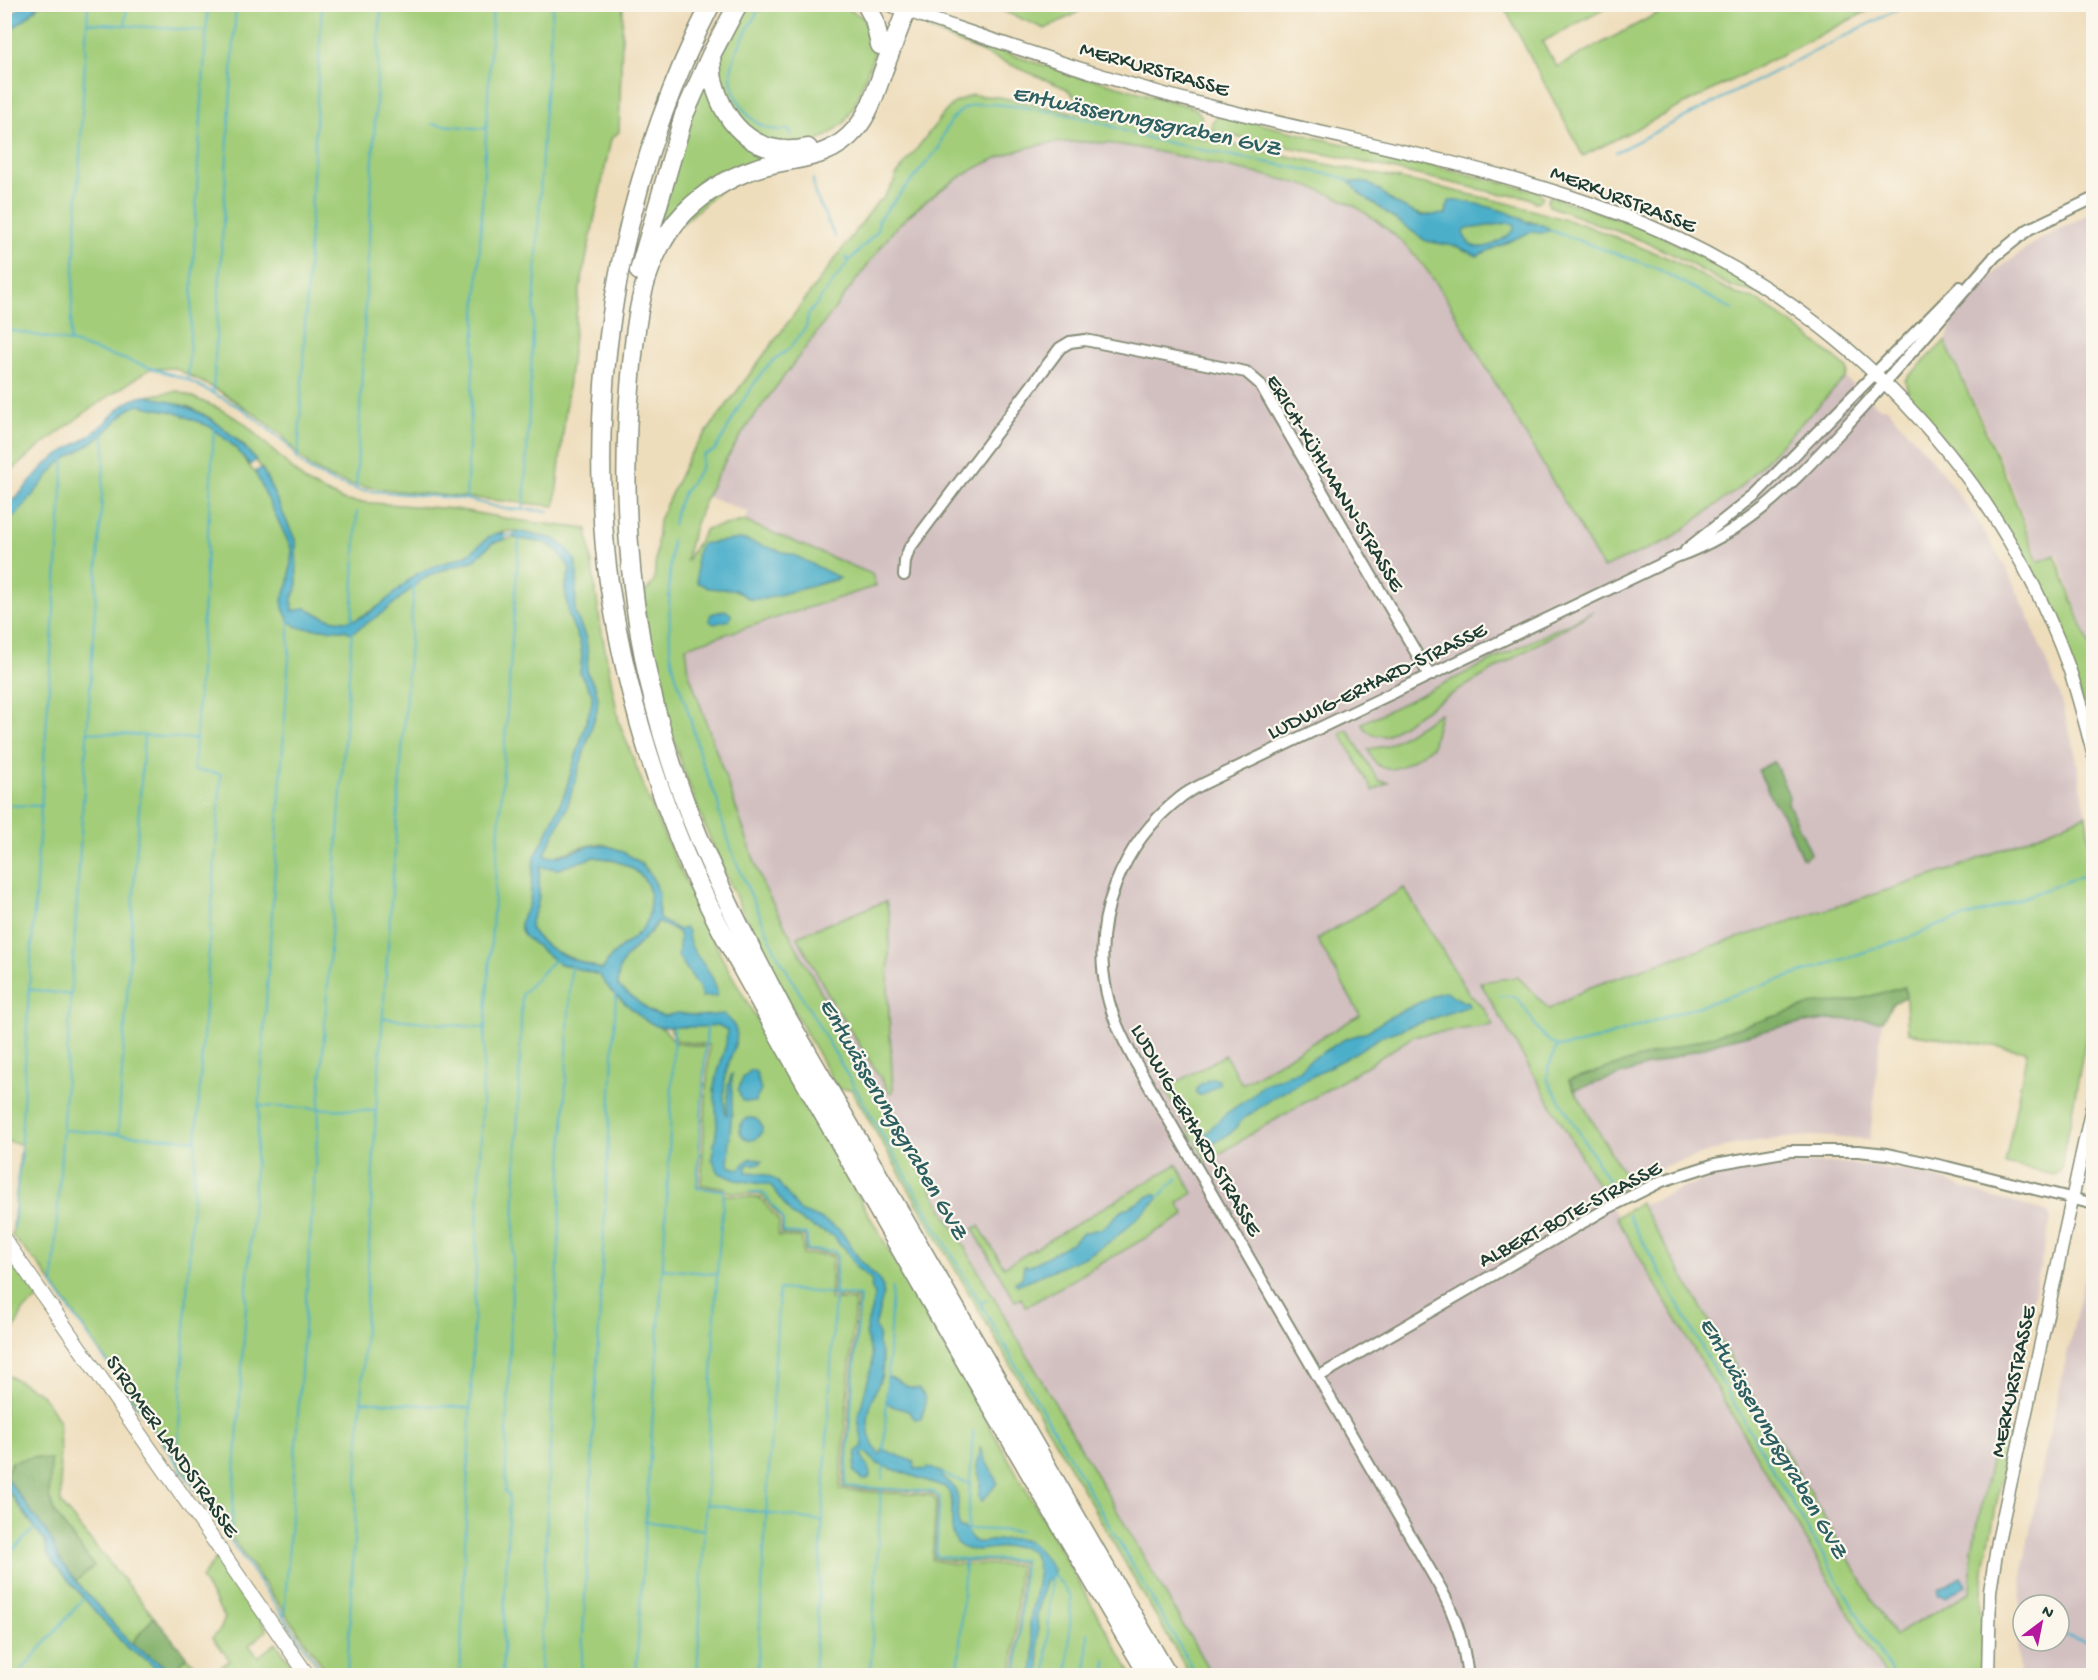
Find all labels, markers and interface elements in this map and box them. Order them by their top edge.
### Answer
street label: MERKURSTRASSE [1076,37,1233,105]
water label: Entwässerungsgraben GVZ [1010,80,1284,165]
street label: MERKURSTRASSE [1546,161,1700,241]
street label: ERICH-KÜHLMANN-STRASSE [1258,371,1409,598]
street label: LUDWIG-ERHARD-STRASSE [1264,618,1493,747]
water label: Entwässerungsgraben GVZ [811,994,974,1247]
street label: LUDWIG-ERHARD-STRASSE [1123,1020,1267,1243]
street label: ALBERT-BOTE-STRASSE [1475,1156,1668,1275]
street label: MERKURSTRASSE [1986,1302,2044,1460]
water label: Entwässerungsgraben GVZ [1691,1313,1854,1566]
street label: STROMER LANDSTRASSE [98,1351,244,1544]
north arrow [2011,1593,2071,1653]
text: N [2038,1602,2057,1624]

